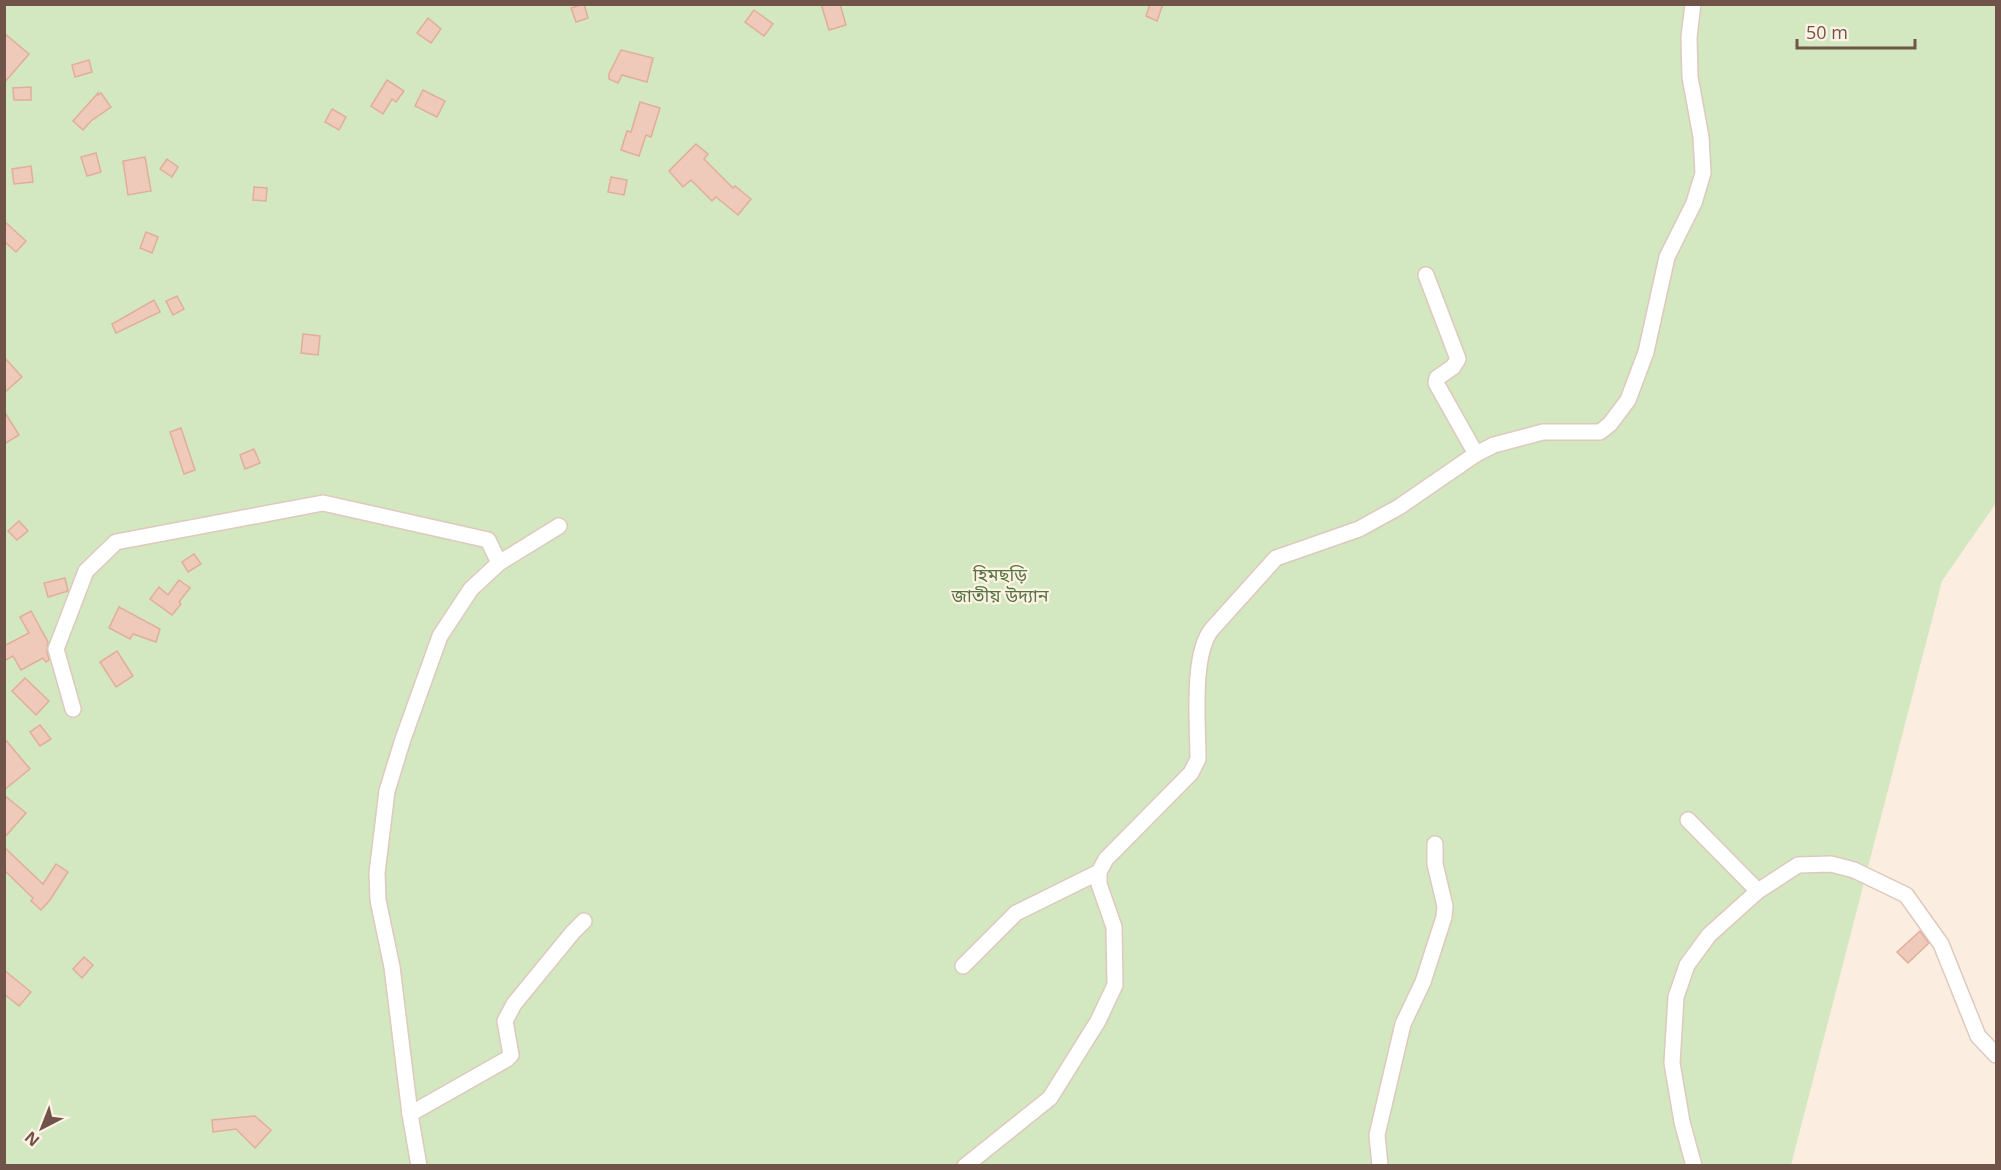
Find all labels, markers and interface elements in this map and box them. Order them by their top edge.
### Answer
scale bar [1797,12,1916,50]
text: 50 m [1806,20,1848,44]
park label: হিমছড়ি জাতীয় উদ্যান [950,562,1050,607]
north arrow [12,1098,72,1158]
text: N [20,1127,44,1152]

